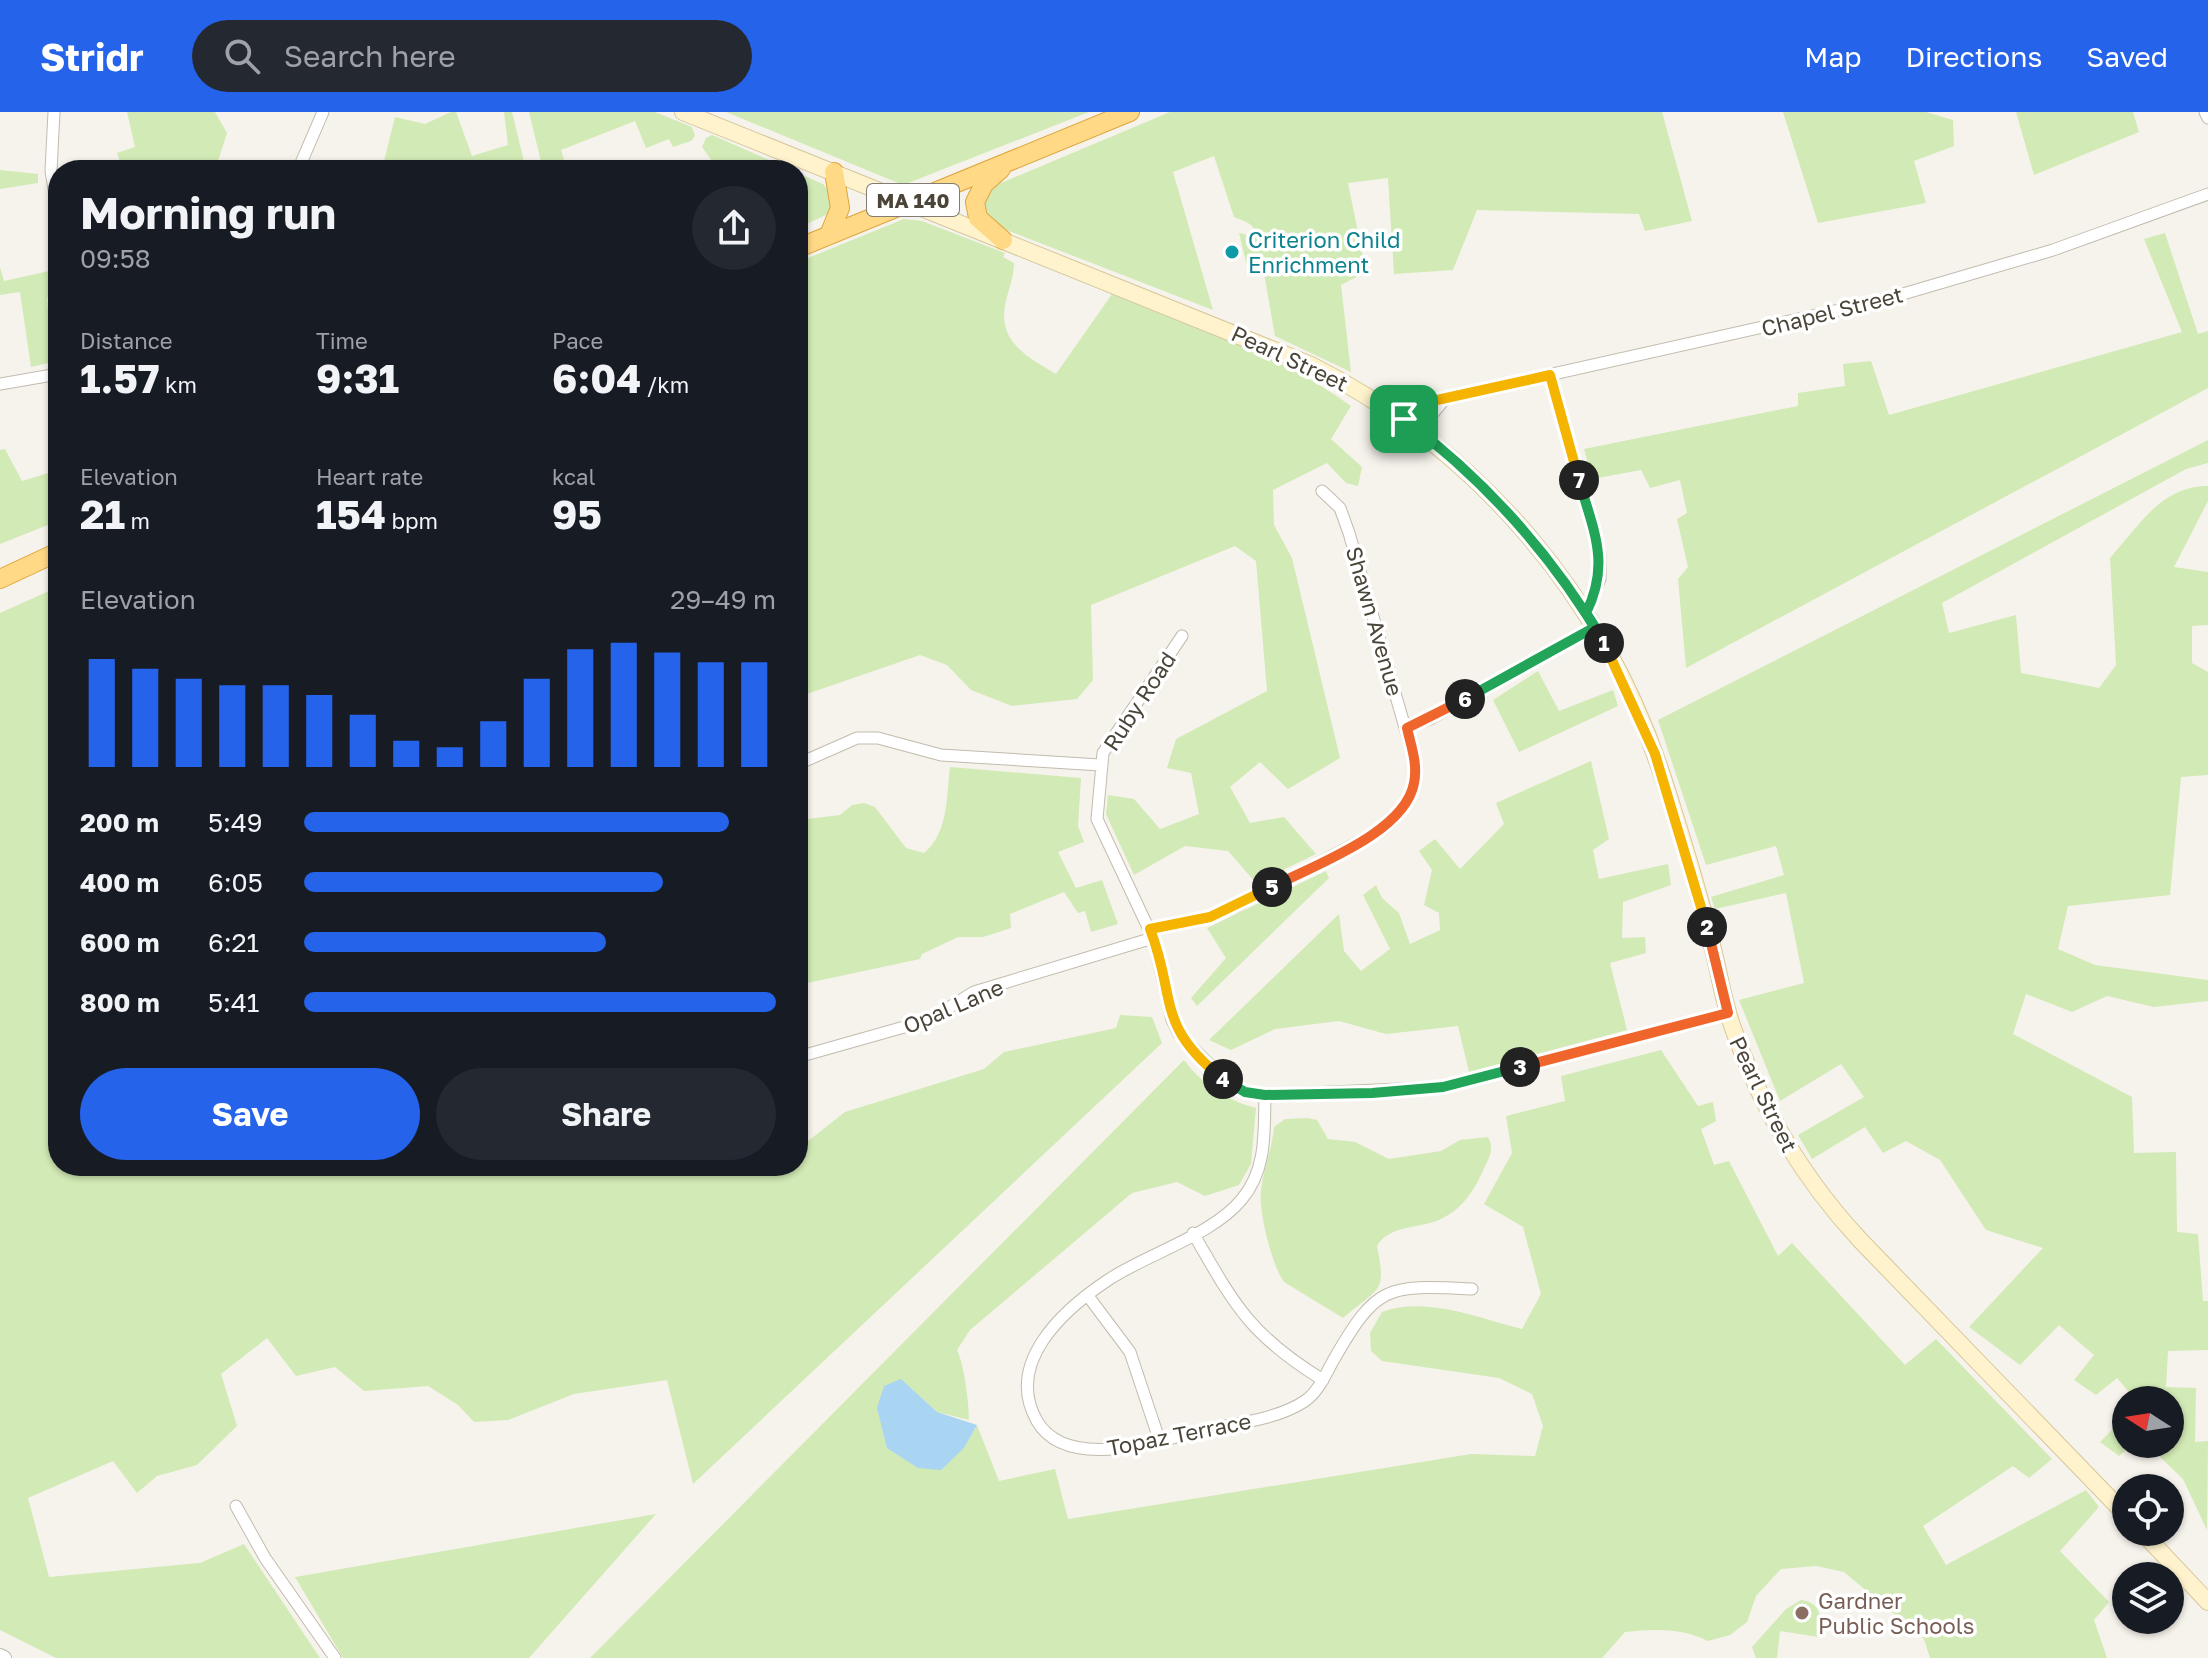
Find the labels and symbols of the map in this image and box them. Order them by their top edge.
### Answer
road number: MA 140 [867,184,959,216]
place label: Criterion Child Enrichment [1248,226,1400,278]
marker: Criterion Child Enrichment [1223,243,1241,261]
street label: Chapel Street [1758,280,1906,342]
street label: Pearl Street [1227,319,1353,397]
pin [1370,385,1438,453]
pin: 7 [1559,460,1599,500]
street label: Shawn Avenue [1341,543,1409,699]
pin: 1 [1584,623,1624,663]
street label: Ruby Road [1097,646,1181,756]
pin: 6 [1445,679,1485,719]
pin: 5 [1252,867,1292,907]
pin: 2 [1687,907,1727,947]
street label: Opal Lane [899,973,1007,1039]
street label: Pearl Street [1724,1032,1804,1156]
pin: 3 [1500,1047,1540,1087]
pin: 4 [1203,1059,1243,1099]
north arrow [2112,1386,2184,1458]
street label: Topaz Terrace [1105,1407,1253,1461]
place label: Gardner Public Schools [1818,1587,1974,1639]
marker: Gardner Public Schools [1793,1604,1811,1622]

